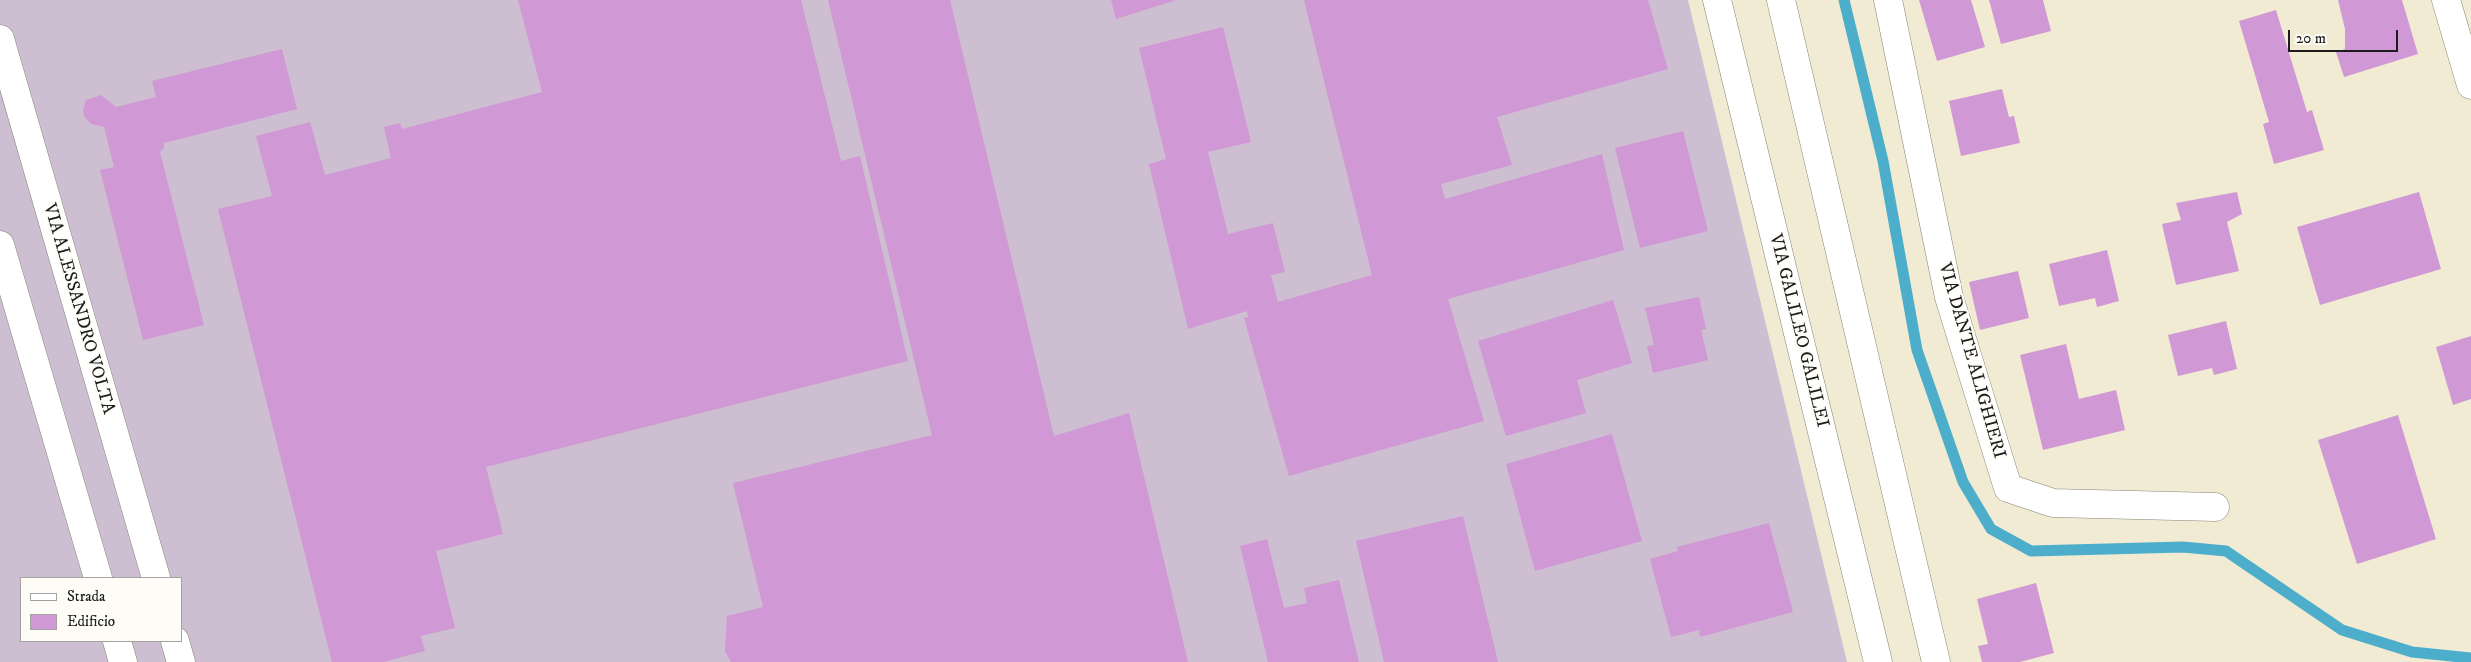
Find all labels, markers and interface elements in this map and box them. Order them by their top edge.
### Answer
scale bar [2291,20,2401,52]
text: 20 m [2296,29,2326,48]
street label: VIA ALESSANDRO VOLTA [38,201,118,417]
street label: VIA GALILEO GALILEI [1764,232,1832,430]
street label: VIA DANTE ALIGHIERI [1933,261,2009,461]
legend [20,577,182,642]
text: Strada [67,587,105,606]
text: Edificio [67,612,115,631]

